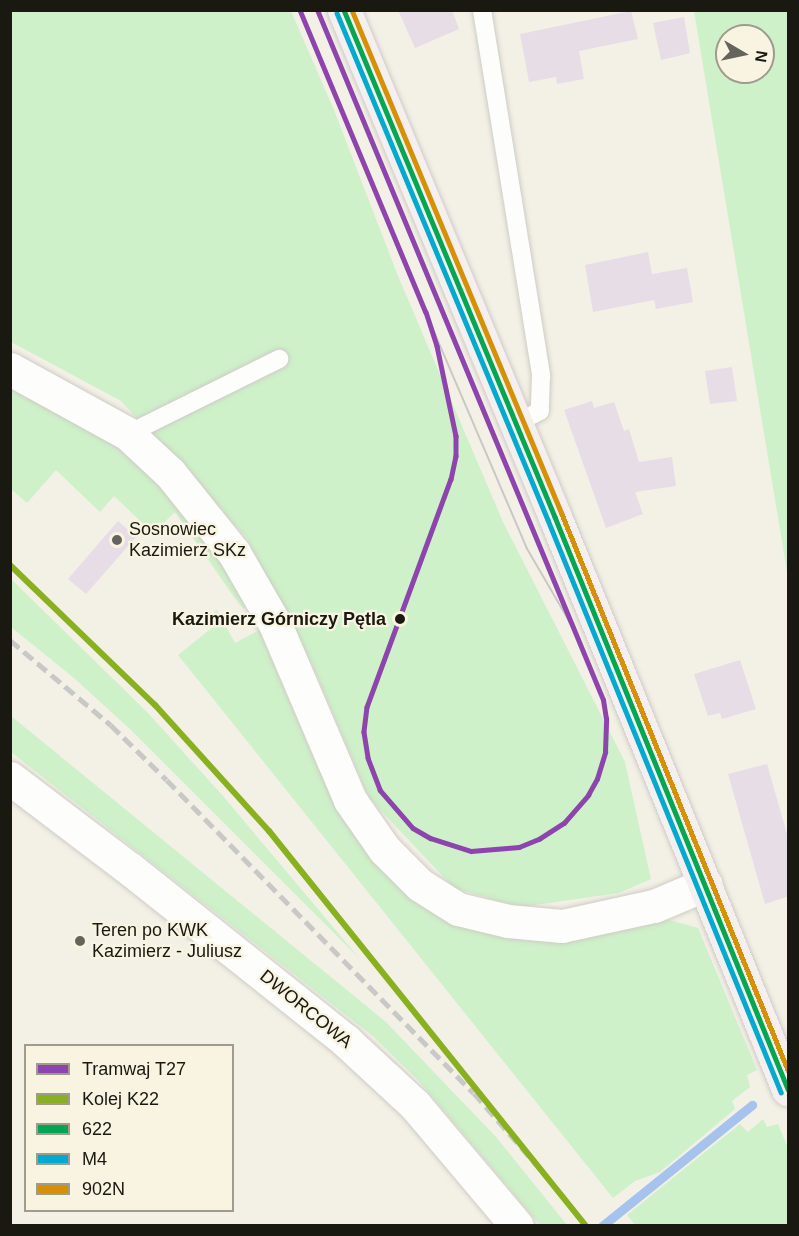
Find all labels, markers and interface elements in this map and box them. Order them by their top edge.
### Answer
north arrow [715,24,775,84]
text: N [752,50,771,64]
place label: Sosnowiec Kazimierz SKz [129,519,246,562]
marker: Sosnowiec Kazimierz SKz [110,533,124,547]
place label: Kazimierz Górniczy Pętla [172,608,386,630]
marker: Kazimierz Górniczy Pętla [391,610,409,628]
place label: Teren po KWK Kazimierz - Juliusz [92,920,242,962]
marker: Teren po KWK Kazimierz - Juliusz [73,934,87,948]
street label: DWORCOWA [256,965,356,1053]
legend [24,1044,234,1212]
text: Tramwaj T27 [82,1059,186,1079]
text: Kolej K22 [82,1089,159,1109]
text: 622 [82,1119,112,1139]
text: M4 [82,1149,107,1169]
text: 902N [82,1179,125,1199]

